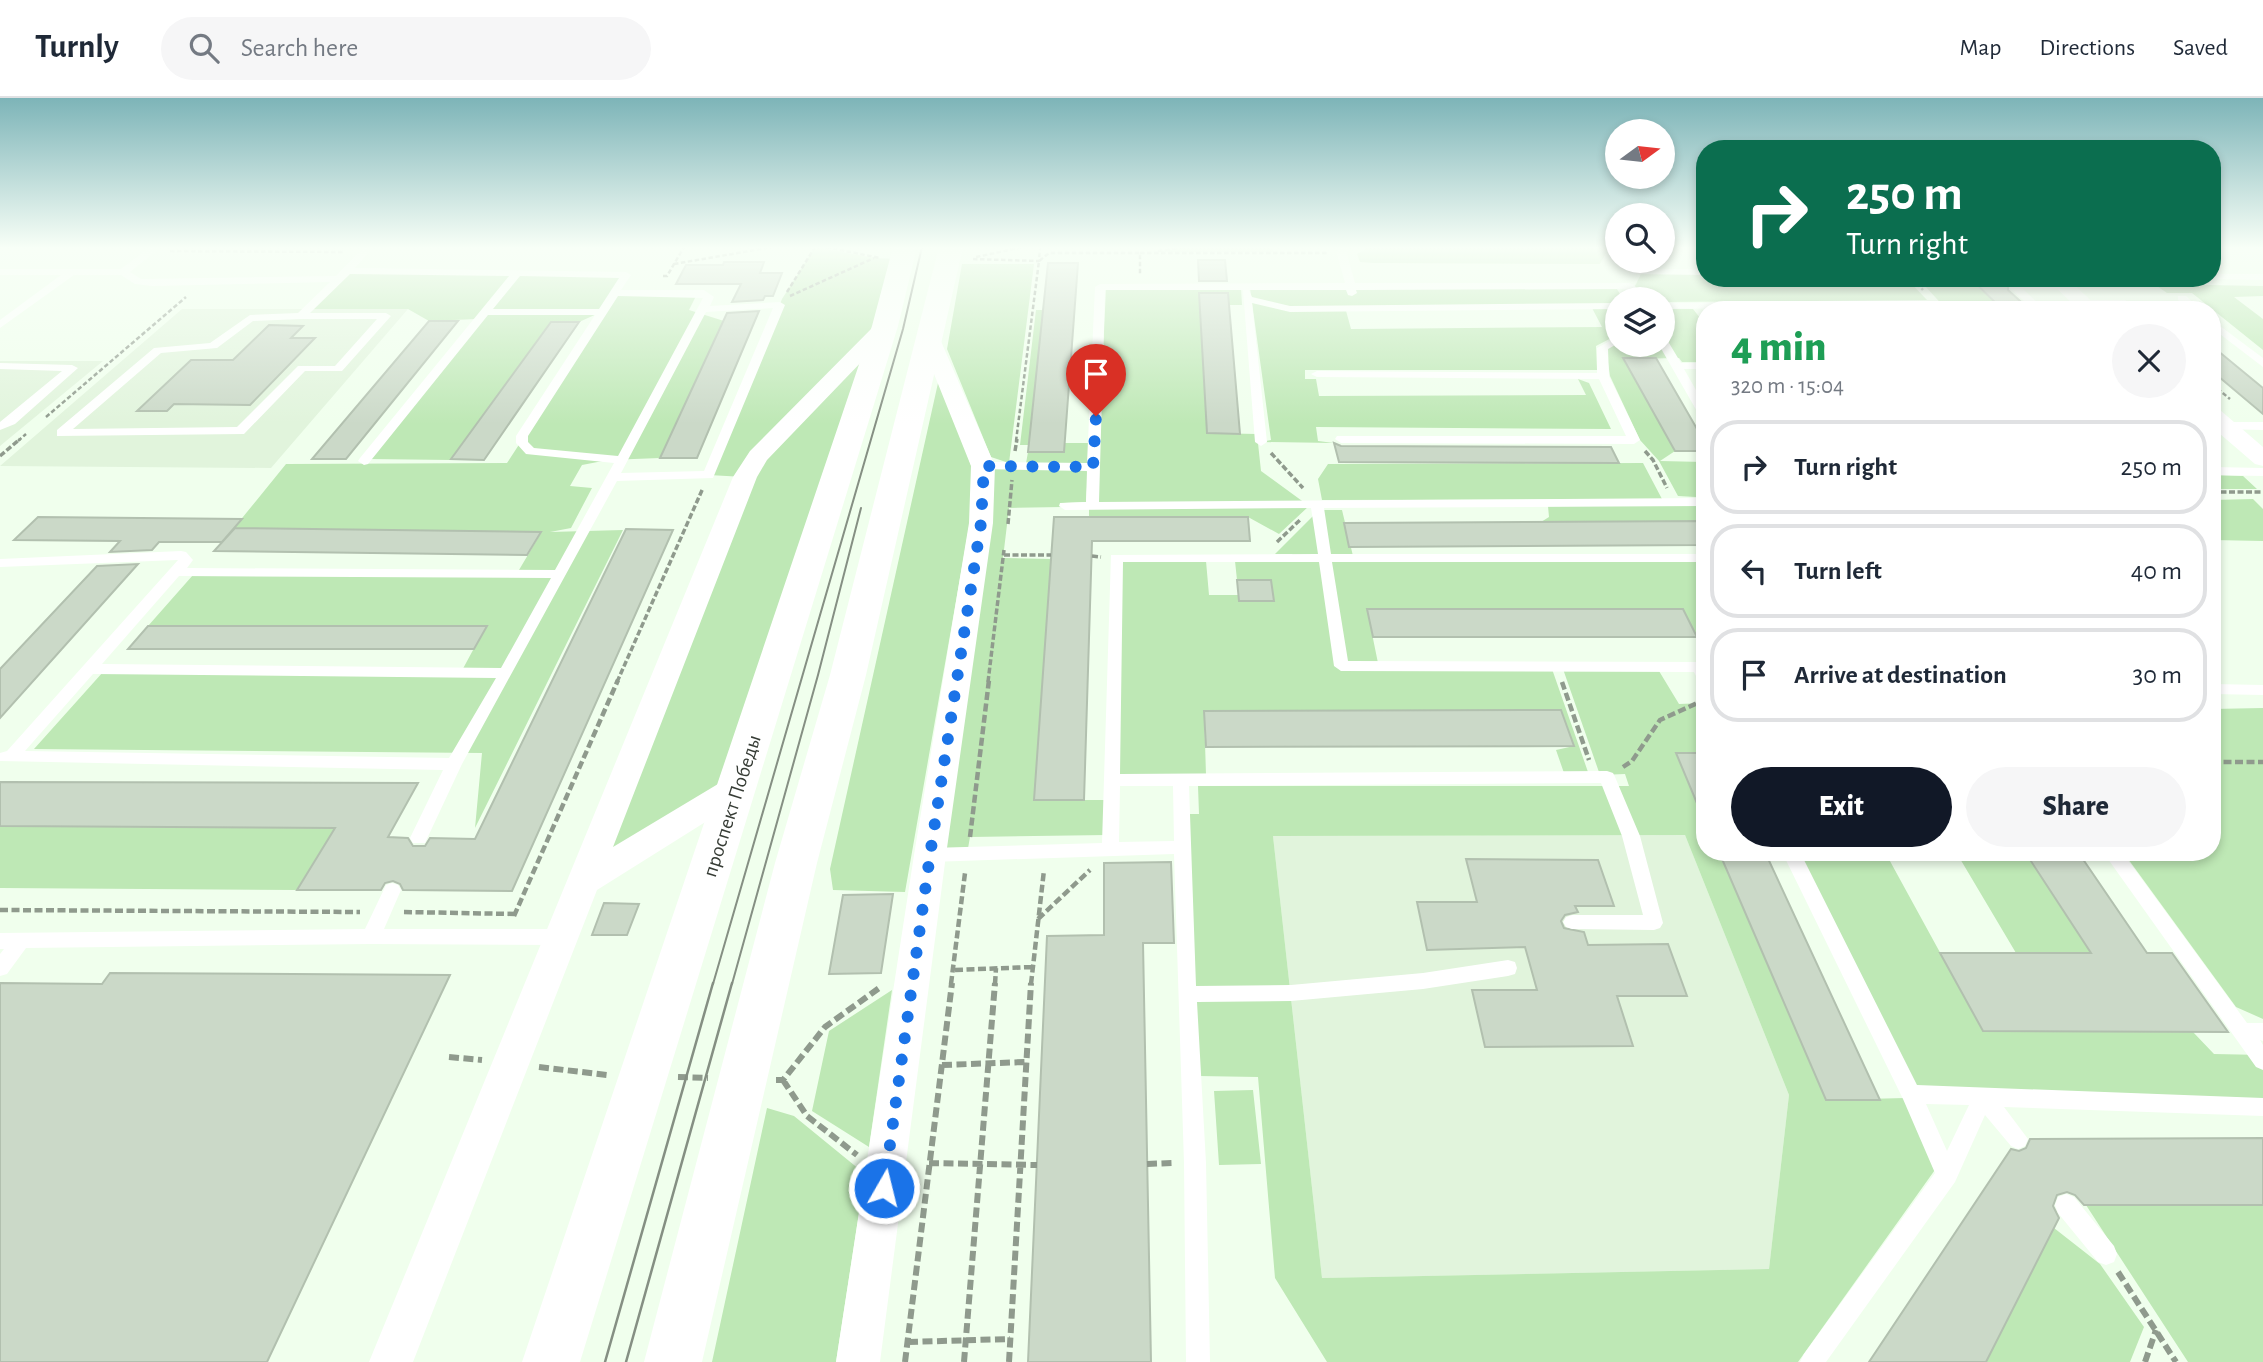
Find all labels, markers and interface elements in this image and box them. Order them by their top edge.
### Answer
search box [161,17,651,80]
icon: search [185,29,223,67]
text: Turnly [35,31,119,64]
text: Search here [241,35,358,61]
text: Map [1959,36,2001,60]
text: Directions [2039,36,2135,60]
text: Saved [2173,36,2228,60]
north arrow [1605,119,1675,189]
map controls [1605,119,1675,357]
icon: right [1731,168,1822,259]
text: 250 m [1846,170,1963,219]
button: search [1605,203,1675,273]
text: Turn right [1846,228,1968,260]
button: layers [1605,287,1675,357]
button: close [2112,324,2186,398]
text: 4 min [1731,326,1827,368]
pin [1066,344,1126,416]
icon: arrive [1077,355,1115,393]
text: 320 m · 15:04 [1731,375,1844,398]
icon: right [1735,448,1773,486]
text: Turn right [1794,454,1897,480]
text: 250 m [2120,454,2182,480]
icon: left [1735,552,1773,590]
text: Turn left [1794,558,1882,584]
text: 40 m [2131,558,2182,584]
icon: arrive [1735,656,1773,694]
text: Arrive at destination [1794,662,2007,688]
text: 30 m [2132,662,2182,688]
street label: проспект Победы [699,732,765,880]
button: Exit [1731,767,1952,847]
button: Share [1966,767,2186,847]
position arrow [847,1151,921,1225]

